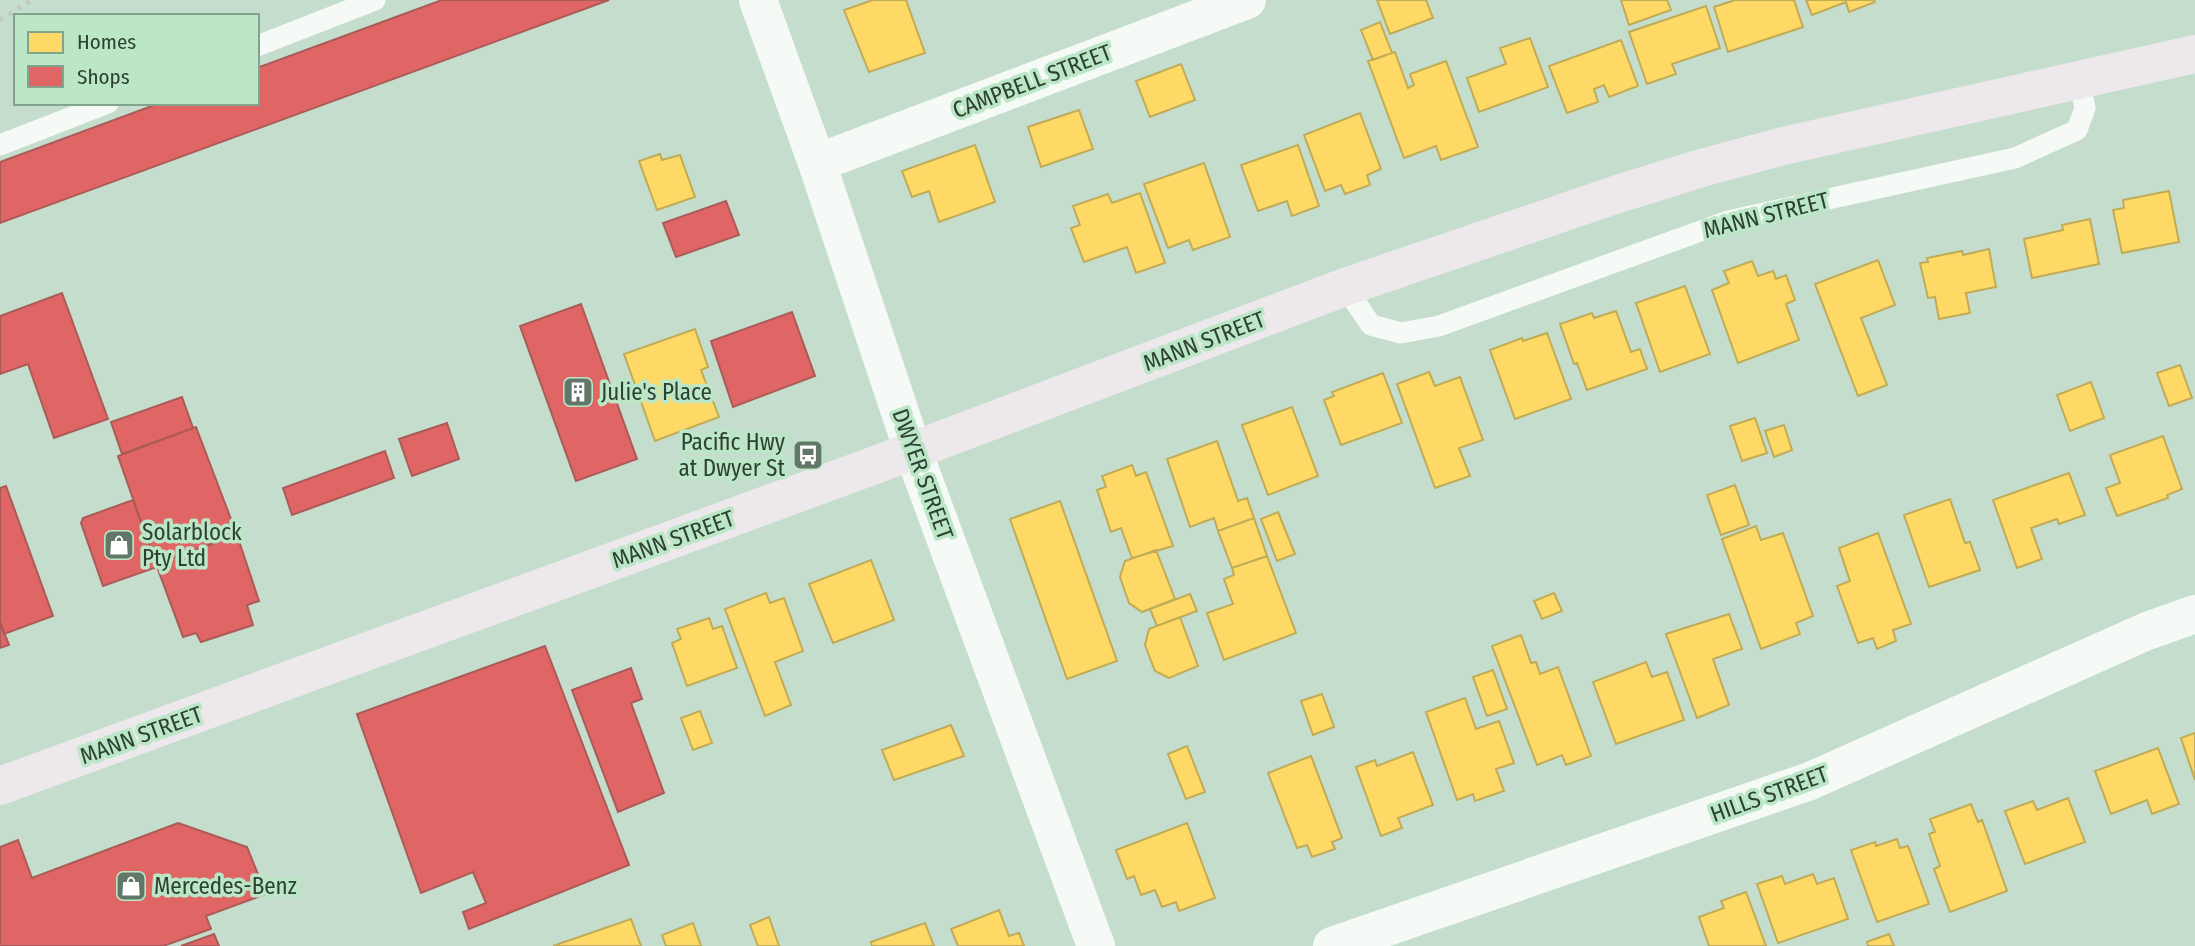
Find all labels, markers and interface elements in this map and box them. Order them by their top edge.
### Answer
legend [14,14,259,105]
text: Homes [77,29,136,55]
street label: CAMPBELL STREET [949,38,1116,124]
text: Shops [77,64,130,90]
street label: MANN STREET [1700,186,1832,244]
street label: MANN STREET [1139,305,1269,377]
building icon: Julie's Place [561,375,595,409]
place label: Julie's Place [601,378,712,406]
street label: DWYER STREET [886,405,960,544]
place label: Pacific Hwy at Dwyer St [678,428,786,482]
bus stop icon: Pacific Hwy at Dwyer St [791,438,825,472]
street label: MANN STREET [608,504,738,574]
place label: Solarblock Pty Ltd [142,518,242,572]
shop icon: Solarblock Pty Ltd [102,528,136,562]
street label: MANN STREET [76,700,206,770]
street label: HILLS STREET [1706,760,1832,828]
shop icon: Mercedes-Benz [114,869,148,903]
place label: Mercedes-Benz [154,872,297,900]

